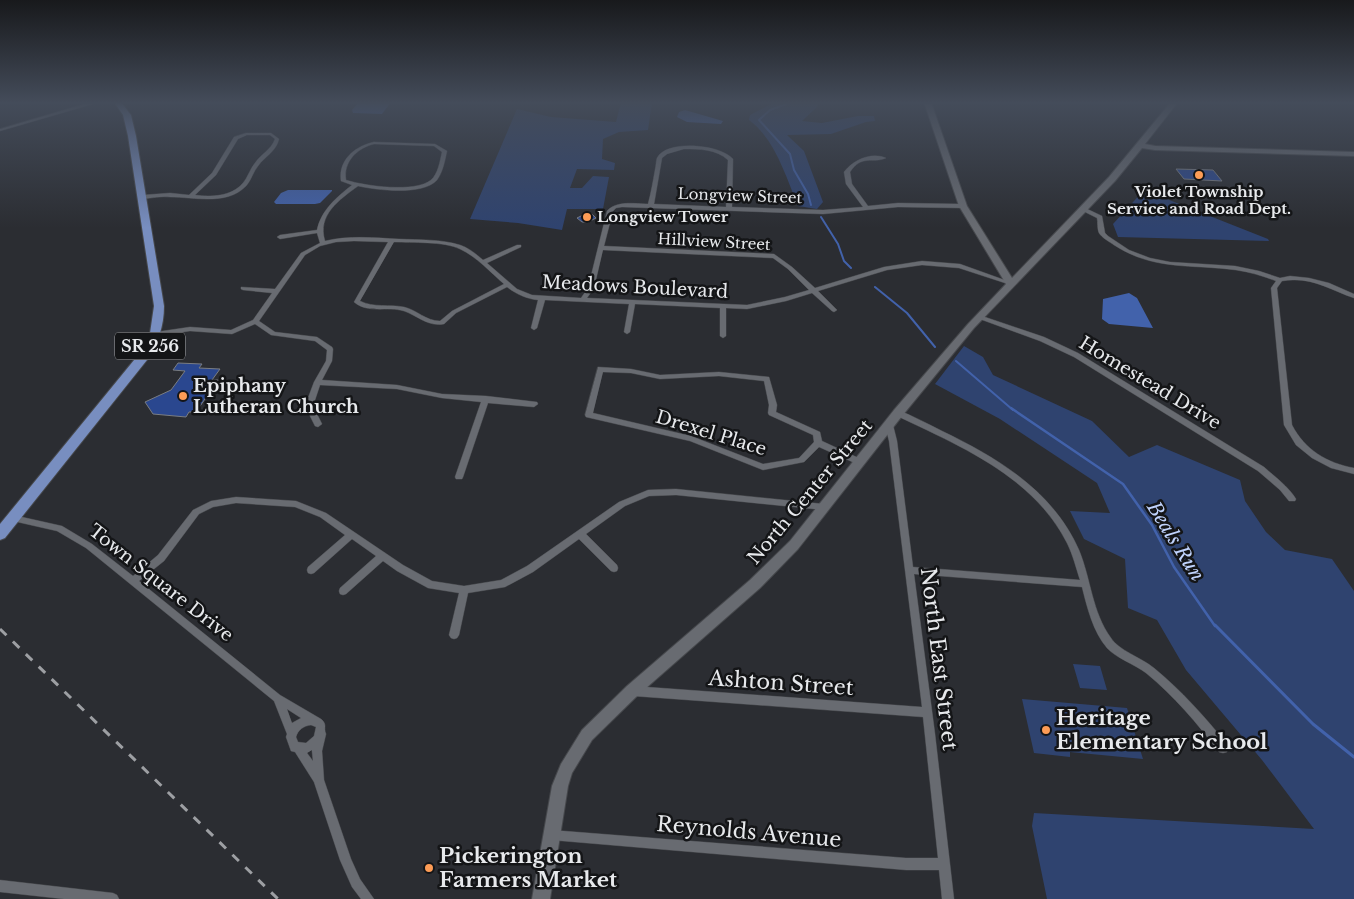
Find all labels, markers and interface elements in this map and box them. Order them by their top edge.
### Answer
marker: Violet Township Service and Road Dept. [1193,169,1205,181]
place label: Violet Township Service and Road Dept. [1107,182,1291,218]
street label: Longview Street [677,184,803,207]
place label: Longview Tower [597,207,729,226]
marker: Longview Tower [581,211,593,223]
street label: Hillview Street [657,229,771,254]
street label: Meadows Boulevard [541,271,729,303]
road number: SR 256 [115,332,185,360]
street label: Homestead Drive [1075,332,1225,434]
place label: Epiphany Lutheran Church [193,375,359,418]
marker: Epiphany Lutheran Church [177,390,189,402]
street label: Drexel Place [653,406,769,460]
street label: North Center Street [743,415,877,569]
water label: Beals Run [1142,496,1209,585]
street label: Town Square Drive [84,520,238,646]
street label: North East Street [915,566,963,752]
street label: Ashton Street [707,665,855,701]
place label: Heritage Elementary School [1056,705,1268,755]
marker: Heritage Elementary School [1040,724,1052,736]
street label: Reynolds Avenue [655,811,843,853]
place label: Pickerington Farmers Market [439,843,617,893]
marker: Pickerington Farmers Market [423,862,435,874]

